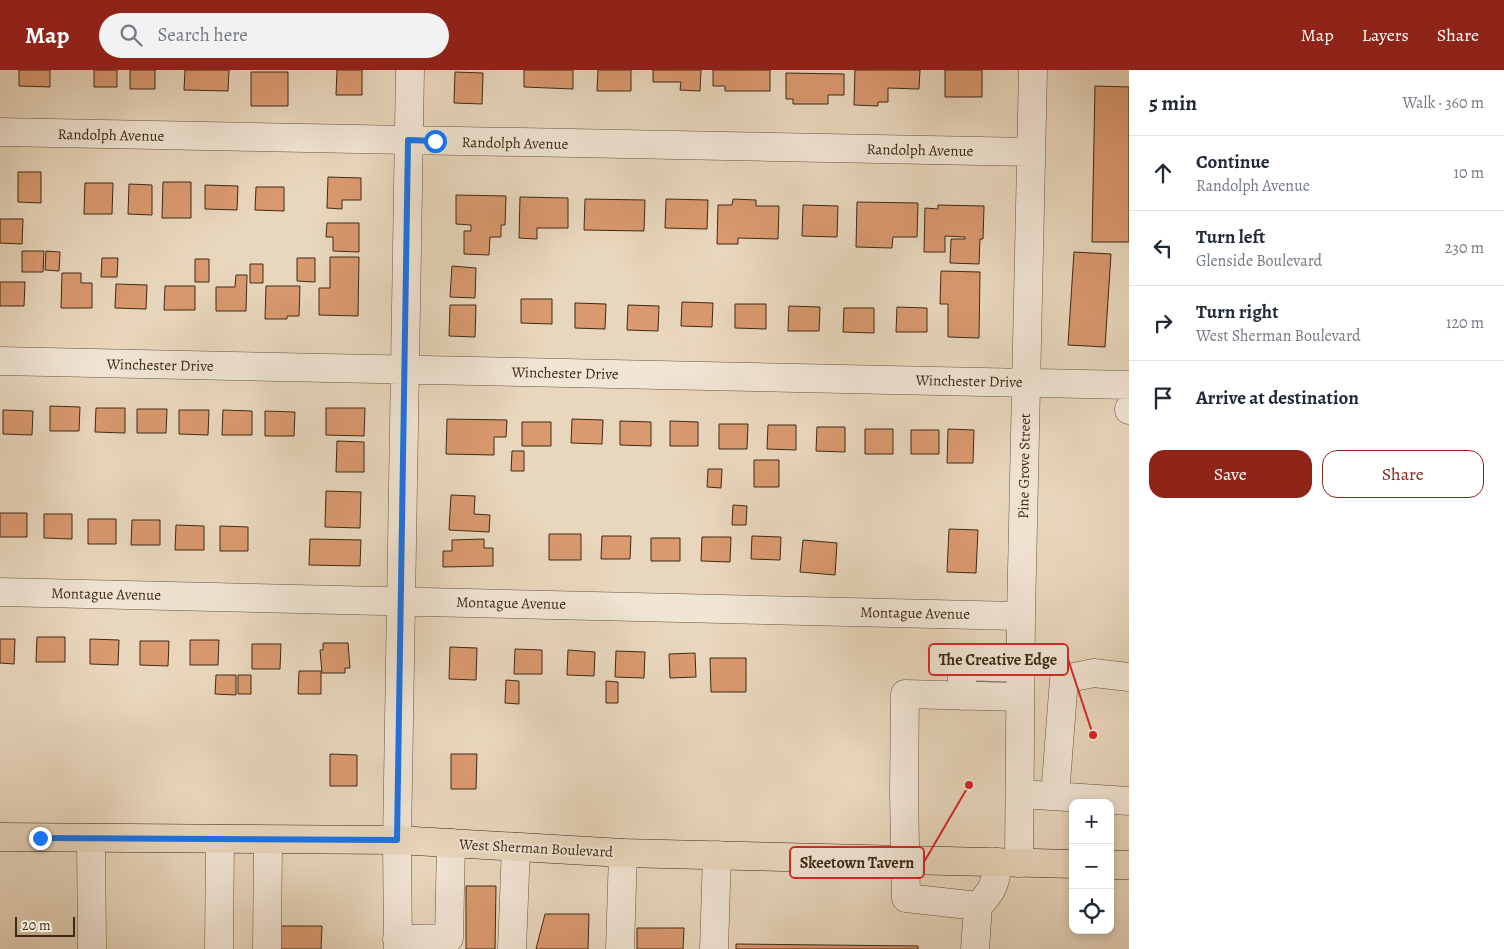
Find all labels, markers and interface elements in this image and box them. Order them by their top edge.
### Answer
search box [99,13,449,58]
text: Map [25,19,69,51]
icon: search [117,21,145,49]
text: Search here [157,22,248,48]
text: Map [1301,23,1334,47]
text: Layers [1362,23,1409,47]
text: Share [1437,23,1479,47]
text: 5 min [1149,89,1197,117]
text: Walk · 360 m [1402,92,1484,114]
street label: Randolph Avenue [57,124,165,146]
route start [424,130,447,153]
street label: Randolph Avenue [461,132,569,154]
street label: Randolph Avenue [866,139,974,161]
text: Continue [1196,149,1270,175]
icon: ahead [1149,159,1177,187]
text: 10 m [1454,162,1484,184]
text: Randolph Avenue [1196,175,1310,197]
text: Turn left [1196,224,1265,250]
icon: left [1149,234,1177,262]
text: 230 m [1445,237,1484,259]
text: Glenside Boulevard [1196,250,1322,272]
text: Turn right [1196,299,1278,325]
icon: right [1149,309,1177,337]
text: 120 m [1446,312,1484,334]
text: West Sherman Boulevard [1196,325,1361,347]
street label: Winchester Drive [105,354,214,376]
street label: Winchester Drive [510,362,619,384]
street label: Winchester Drive [914,370,1023,392]
icon: arrive [1149,384,1177,412]
text: Arrive at destination [1196,385,1359,411]
street label: Pine Grove Street [1013,413,1035,519]
button: Save [1149,450,1312,498]
button: Share [1322,450,1484,498]
street label: Montague Avenue [51,583,161,605]
street label: Montague Avenue [456,592,566,614]
street label: Montague Avenue [860,602,970,624]
callout: The Creative Edge [929,644,1068,675]
text: The Creative Edge [939,649,1057,671]
map controls [1069,799,1114,934]
button: + [1069,799,1114,844]
route end [29,827,52,850]
street label: West Sherman Boulevard [457,834,615,862]
button: − [1069,844,1114,889]
callout: Skeetown Tavern [790,847,924,878]
text: Skeetown Tavern [800,852,914,874]
button: locate [1069,889,1114,934]
scale bar [15,914,75,937]
text: 20 m [22,916,51,935]

